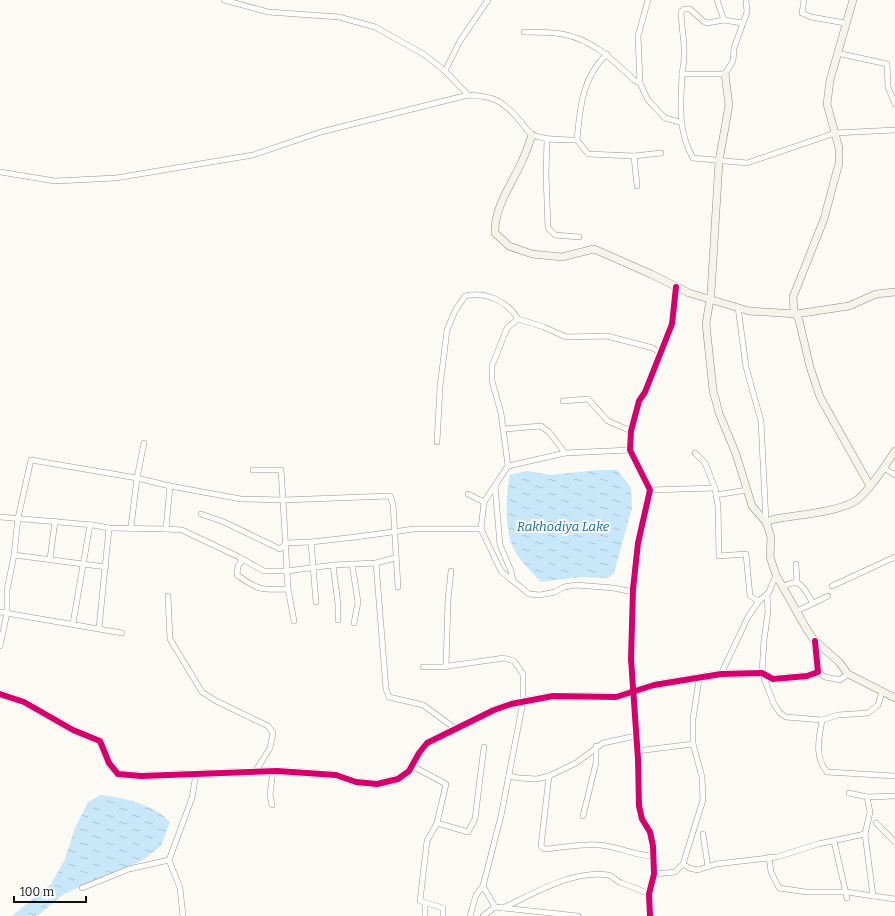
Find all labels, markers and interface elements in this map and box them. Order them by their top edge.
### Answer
water label: Rakhodiya Lake [517,519,610,534]
scale bar [14,878,86,904]
text: 100 m [20,885,55,899]

